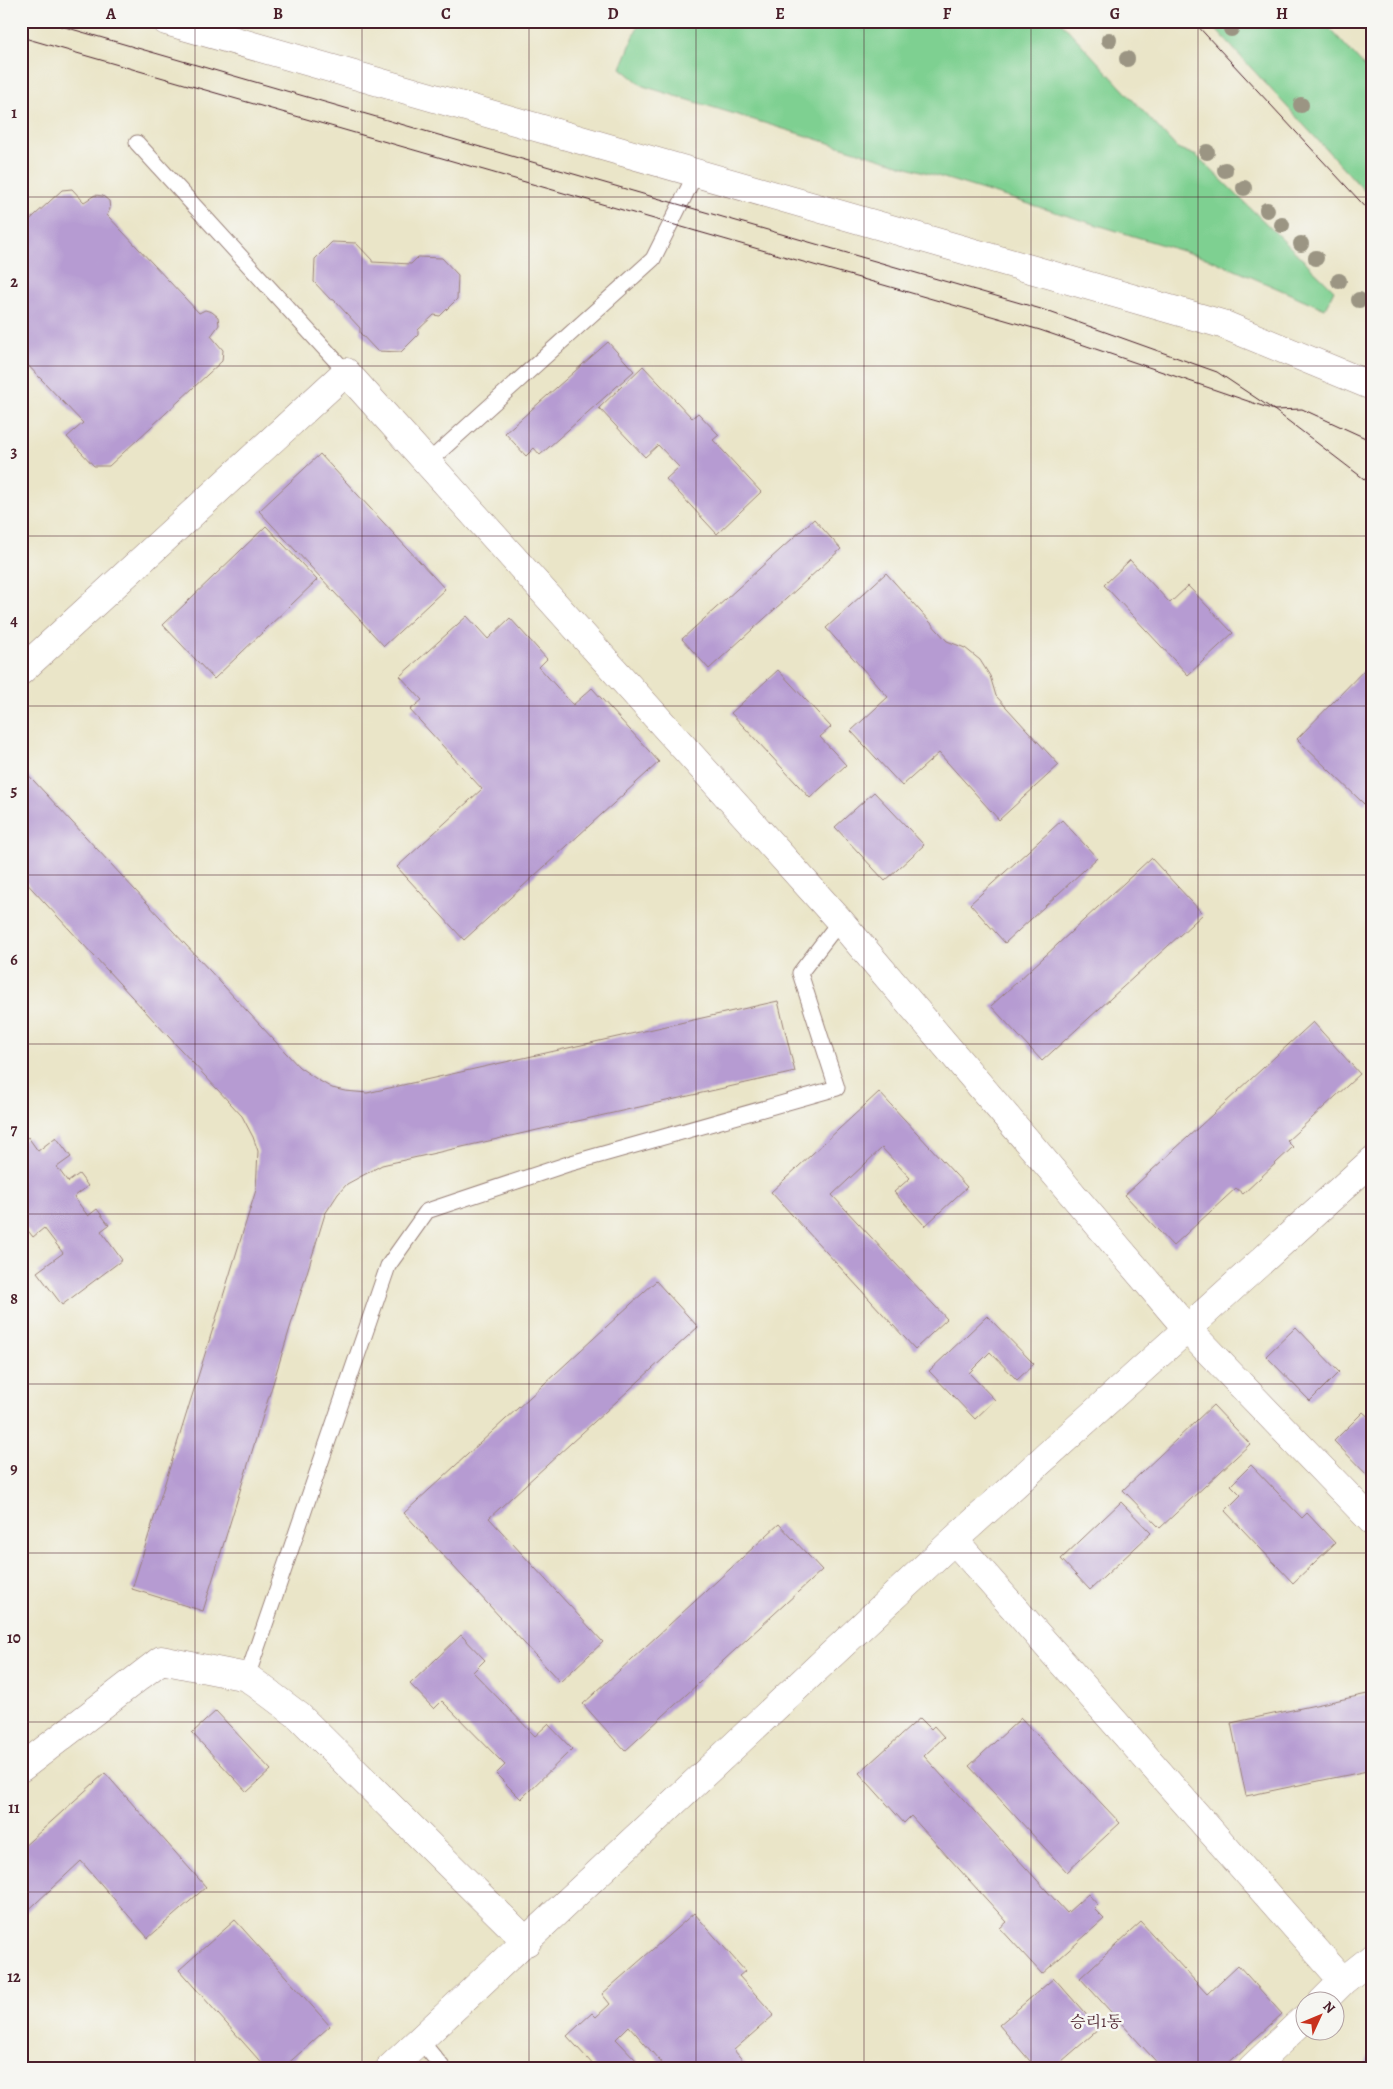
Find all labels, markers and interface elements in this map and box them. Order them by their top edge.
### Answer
text: A [105,3,117,25]
text: B [273,3,283,25]
text: C [441,3,451,25]
text: D [607,3,619,25]
text: E [775,3,785,25]
text: F [943,3,952,25]
text: G [1110,3,1120,25]
text: H [1276,3,1288,25]
text: 1 [11,102,17,124]
text: 2 [10,271,18,293]
text: 3 [11,441,18,463]
text: 4 [10,610,18,632]
text: 5 [11,780,18,802]
text: 6 [10,949,18,971]
text: 7 [11,1119,18,1141]
text: 8 [10,1288,18,1310]
text: 9 [10,1458,18,1480]
text: 10 [7,1627,21,1649]
text: 11 [8,1797,20,1819]
text: 12 [7,1966,21,1988]
north arrow [1296,1992,1346,2042]
text: N [1319,1997,1339,2018]
district label: 승리1동 [1070,2011,1122,2033]

